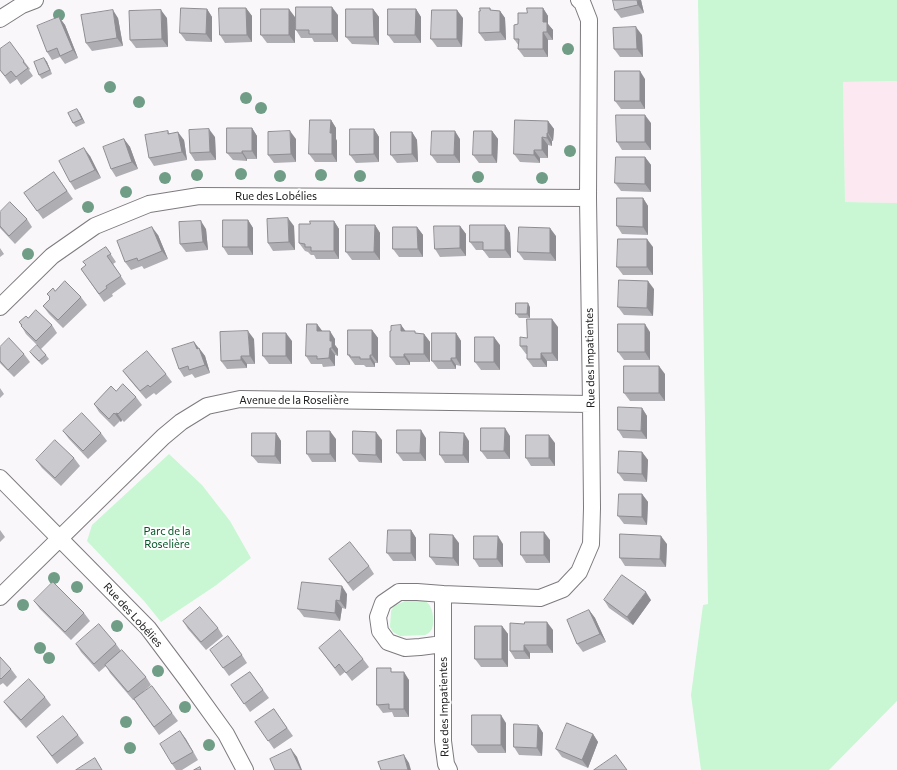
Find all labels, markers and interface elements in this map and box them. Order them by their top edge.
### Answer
street label: Rue des Lobélies [235,189,317,203]
street label: Rue des Impatientes [583,308,597,408]
street label: Avenue de la Roselière [239,393,349,407]
park label: Parc de la Roselière [143,524,191,550]
street label: Rue des Lobélies [101,580,165,650]
street label: Rue des Impatientes [437,657,451,757]

